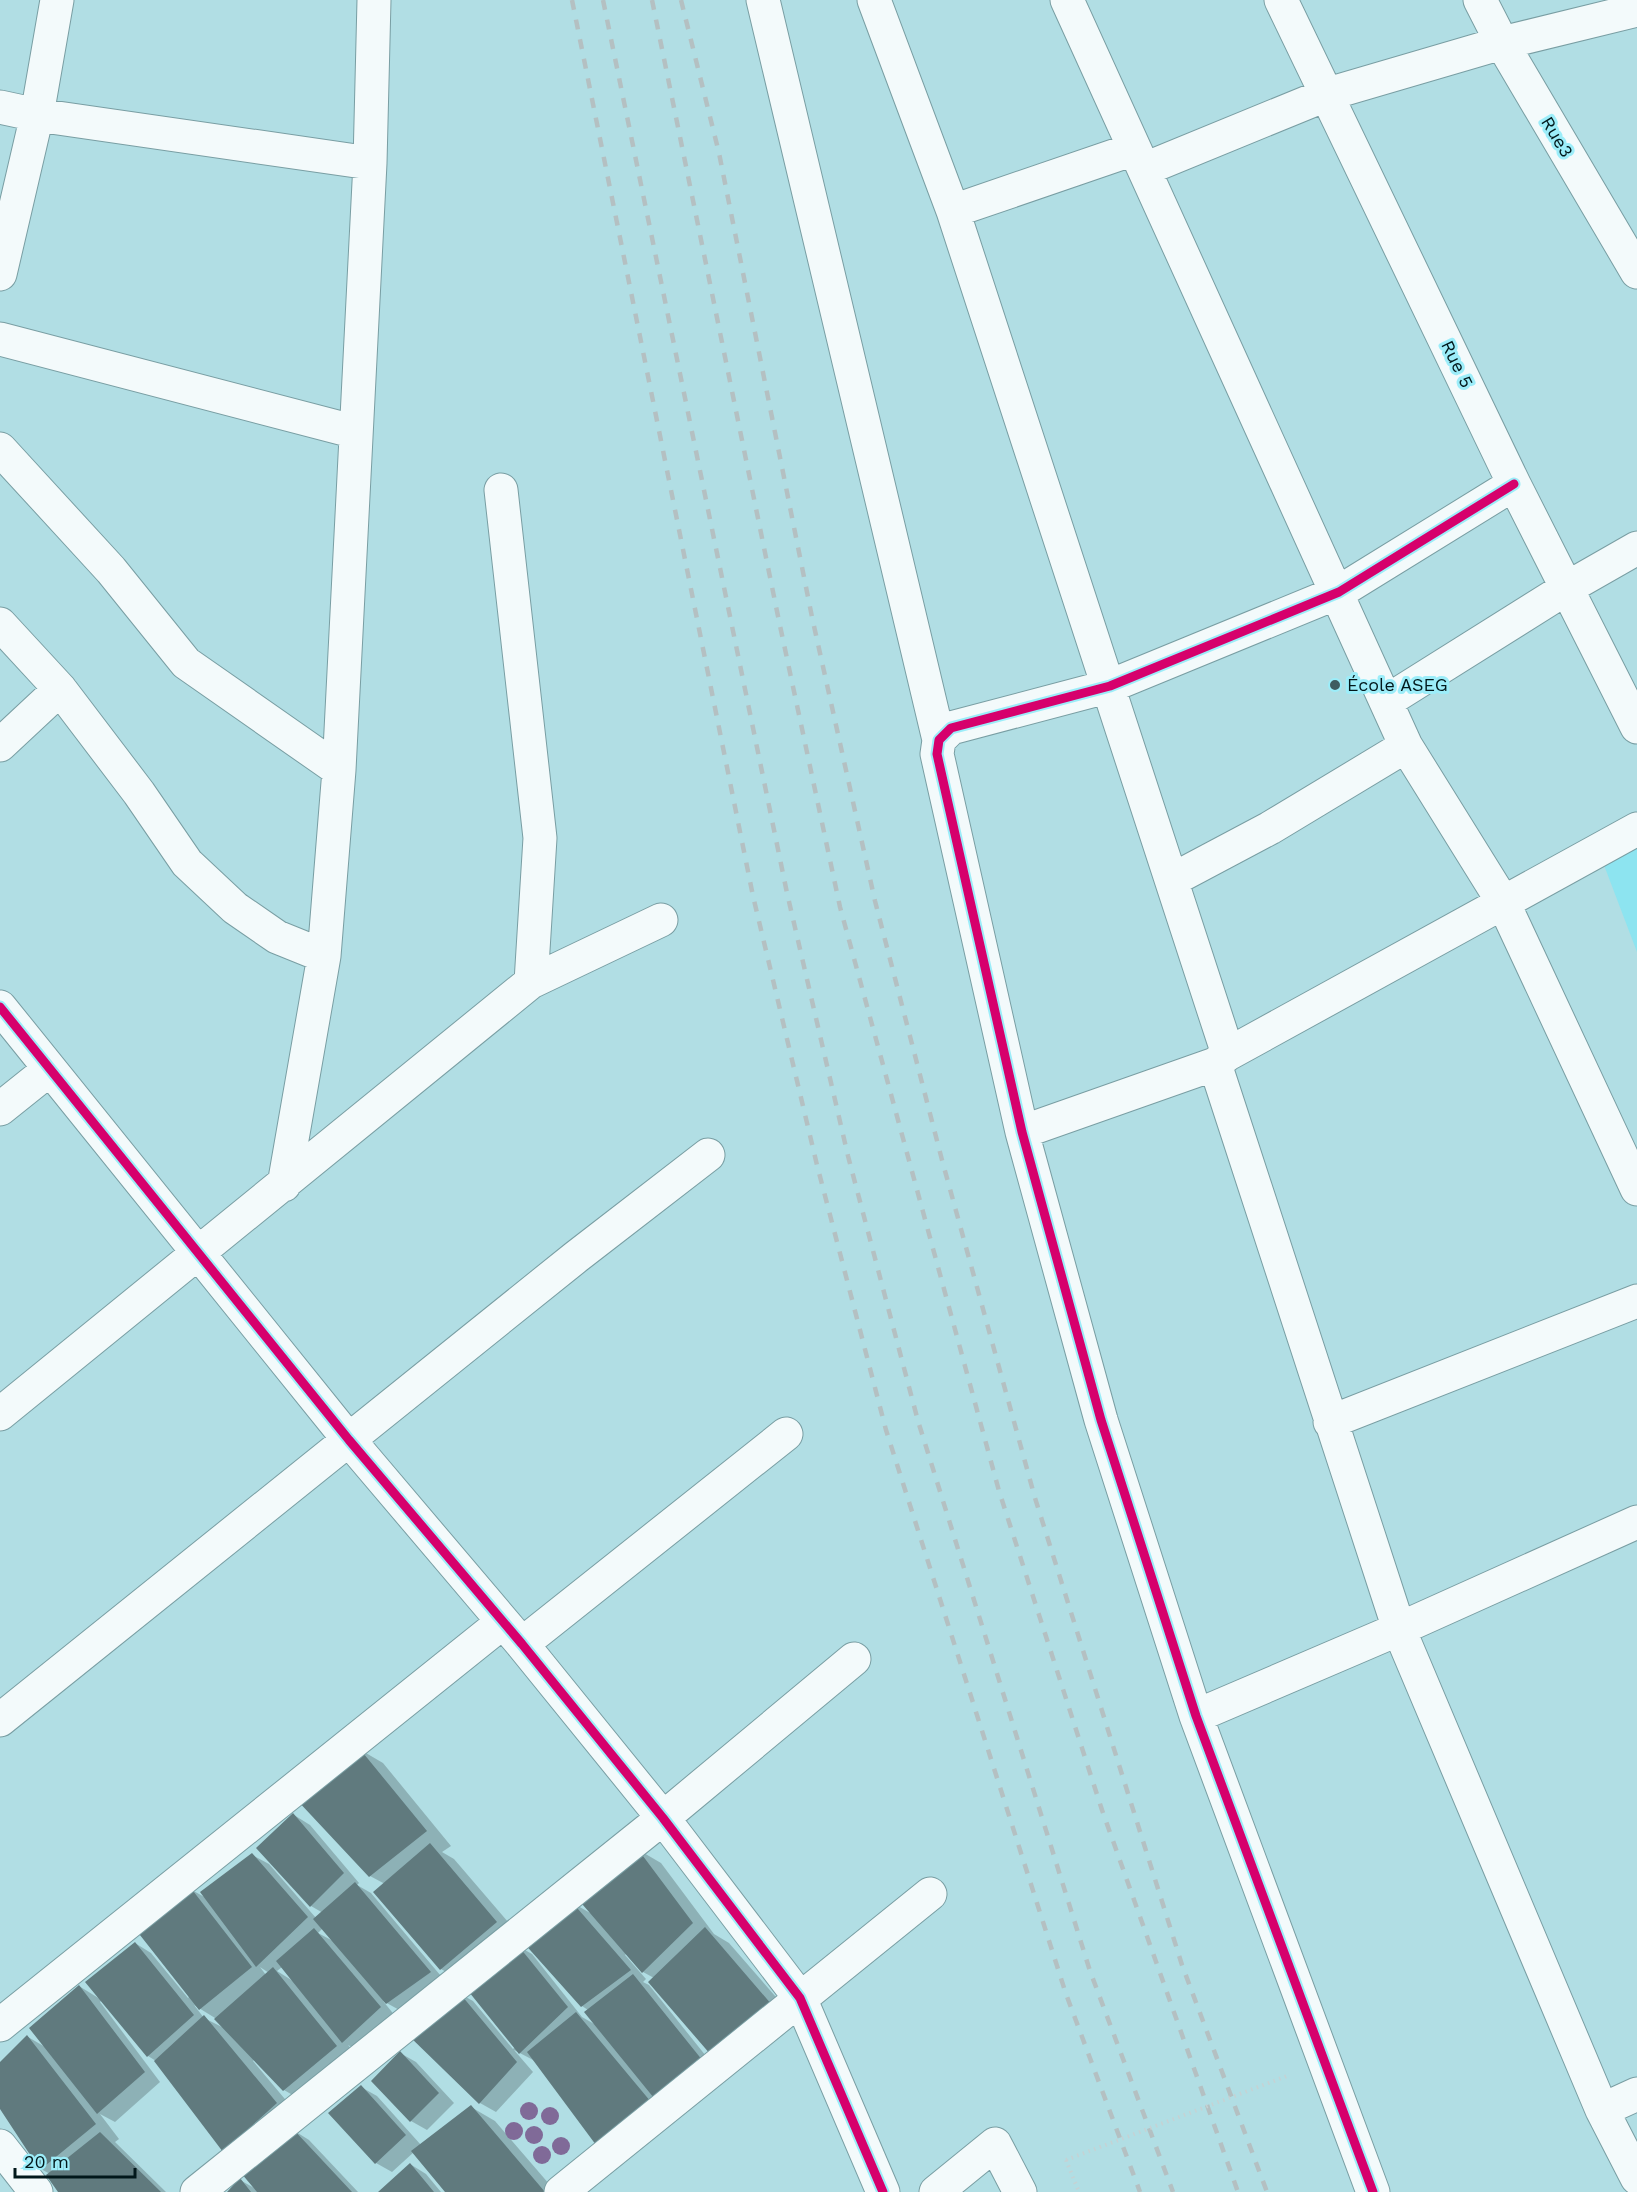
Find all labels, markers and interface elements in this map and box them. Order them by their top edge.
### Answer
street label: Rue3 [1537,113,1578,161]
street label: Rue 5 [1437,337,1478,391]
place label: École ASEG [1347,674,1448,695]
marker: École ASEG [1328,678,1342,692]
scale bar [15,2141,135,2179]
text: 20 m [24,2151,69,2172]

